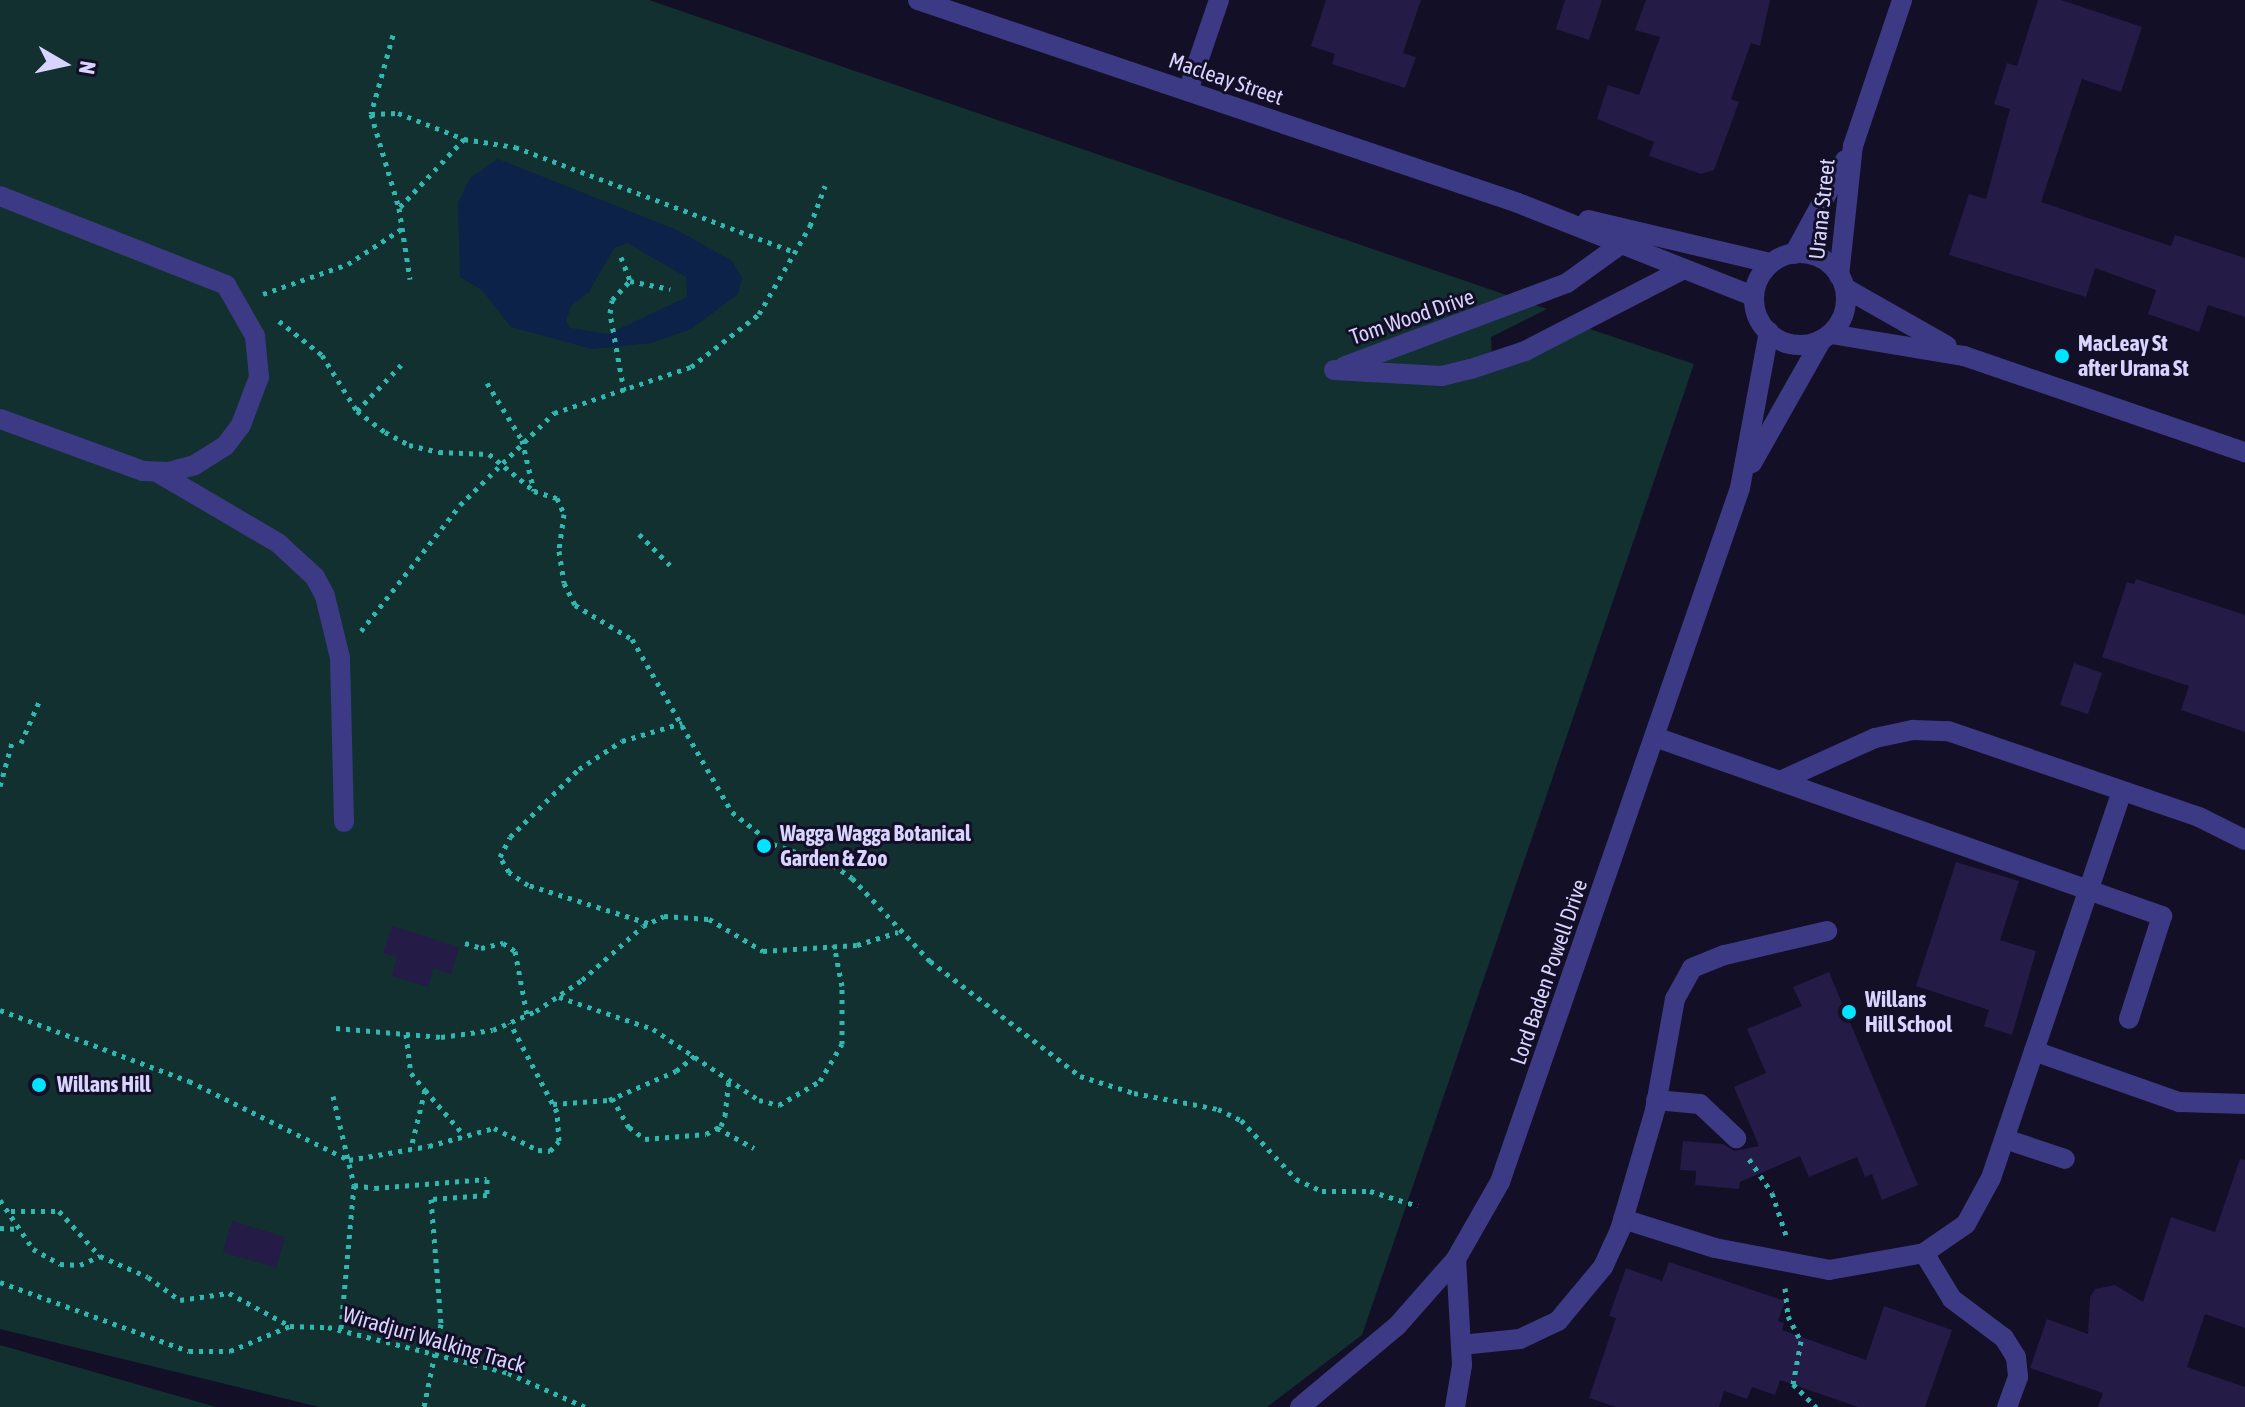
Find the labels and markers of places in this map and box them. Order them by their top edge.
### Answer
place label: MacLeay St after Urana St [2078,330,2189,382]
marker: MacLeay St after Urana St [2053,347,2071,365]
place label: Wagga Wagga Botanical Garden & Zoo [780,820,971,872]
marker: Wagga Wagga Botanical Garden & Zoo [755,837,773,855]
place label: Willans Hill School [1865,986,1952,1038]
marker: Willans Hill School [1840,1003,1858,1021]
place label: Willans Hill [57,1072,151,1098]
marker: Willans Hill [28,1074,50,1096]

